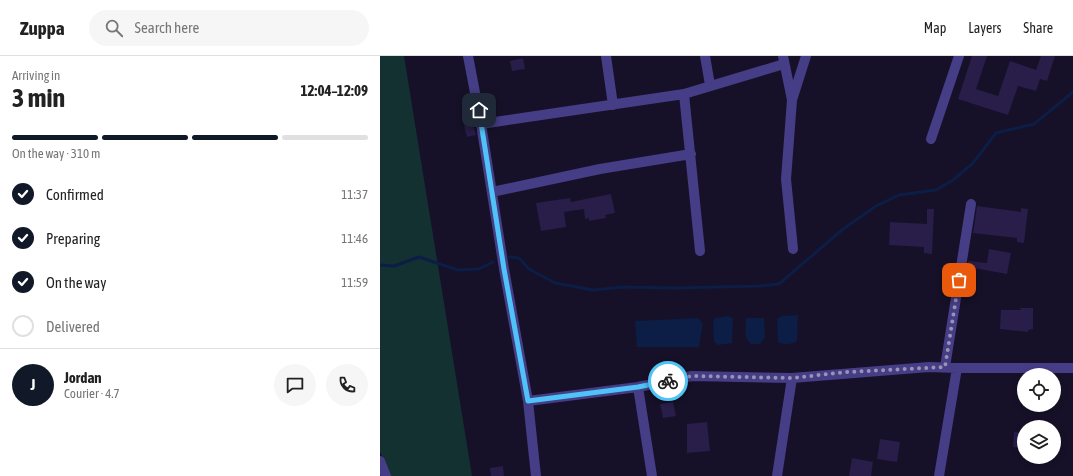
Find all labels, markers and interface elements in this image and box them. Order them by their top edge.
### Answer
search box [89,10,369,46]
text: Zuppa [20,17,65,39]
icon: search [103,17,125,39]
text: Search here [135,19,199,36]
text: Map [924,20,946,36]
text: Layers [968,20,1001,36]
text: Share [1023,20,1053,36]
text: Arriving in [12,68,60,83]
text: 12:04–12:09 [300,82,368,99]
text: 3 min [12,83,65,113]
pin [462,93,496,127]
icon: home [468,99,490,121]
text: On the way · 310 m [12,146,100,161]
icon: check [12,183,34,205]
text: Confirmed [46,186,104,203]
text: 11:37 [341,187,368,202]
icon: check [12,227,34,249]
text: Preparing [46,230,100,247]
text: 11:46 [341,231,368,246]
pin [942,263,976,297]
icon: bag [948,269,970,291]
icon: check [12,271,34,293]
text: On the way [46,274,107,291]
text: 11:59 [341,275,368,290]
text: Delivered [46,318,100,335]
courier [648,361,688,401]
button: chat [274,364,316,406]
button: phone [326,364,368,406]
map controls [1017,368,1061,464]
button: locate [1017,368,1061,412]
text: Jordan [64,369,102,386]
icon: bike [657,370,679,392]
text: J [31,376,35,393]
text: Courier · 4.7 [64,386,120,401]
button: layers [1017,420,1061,464]

